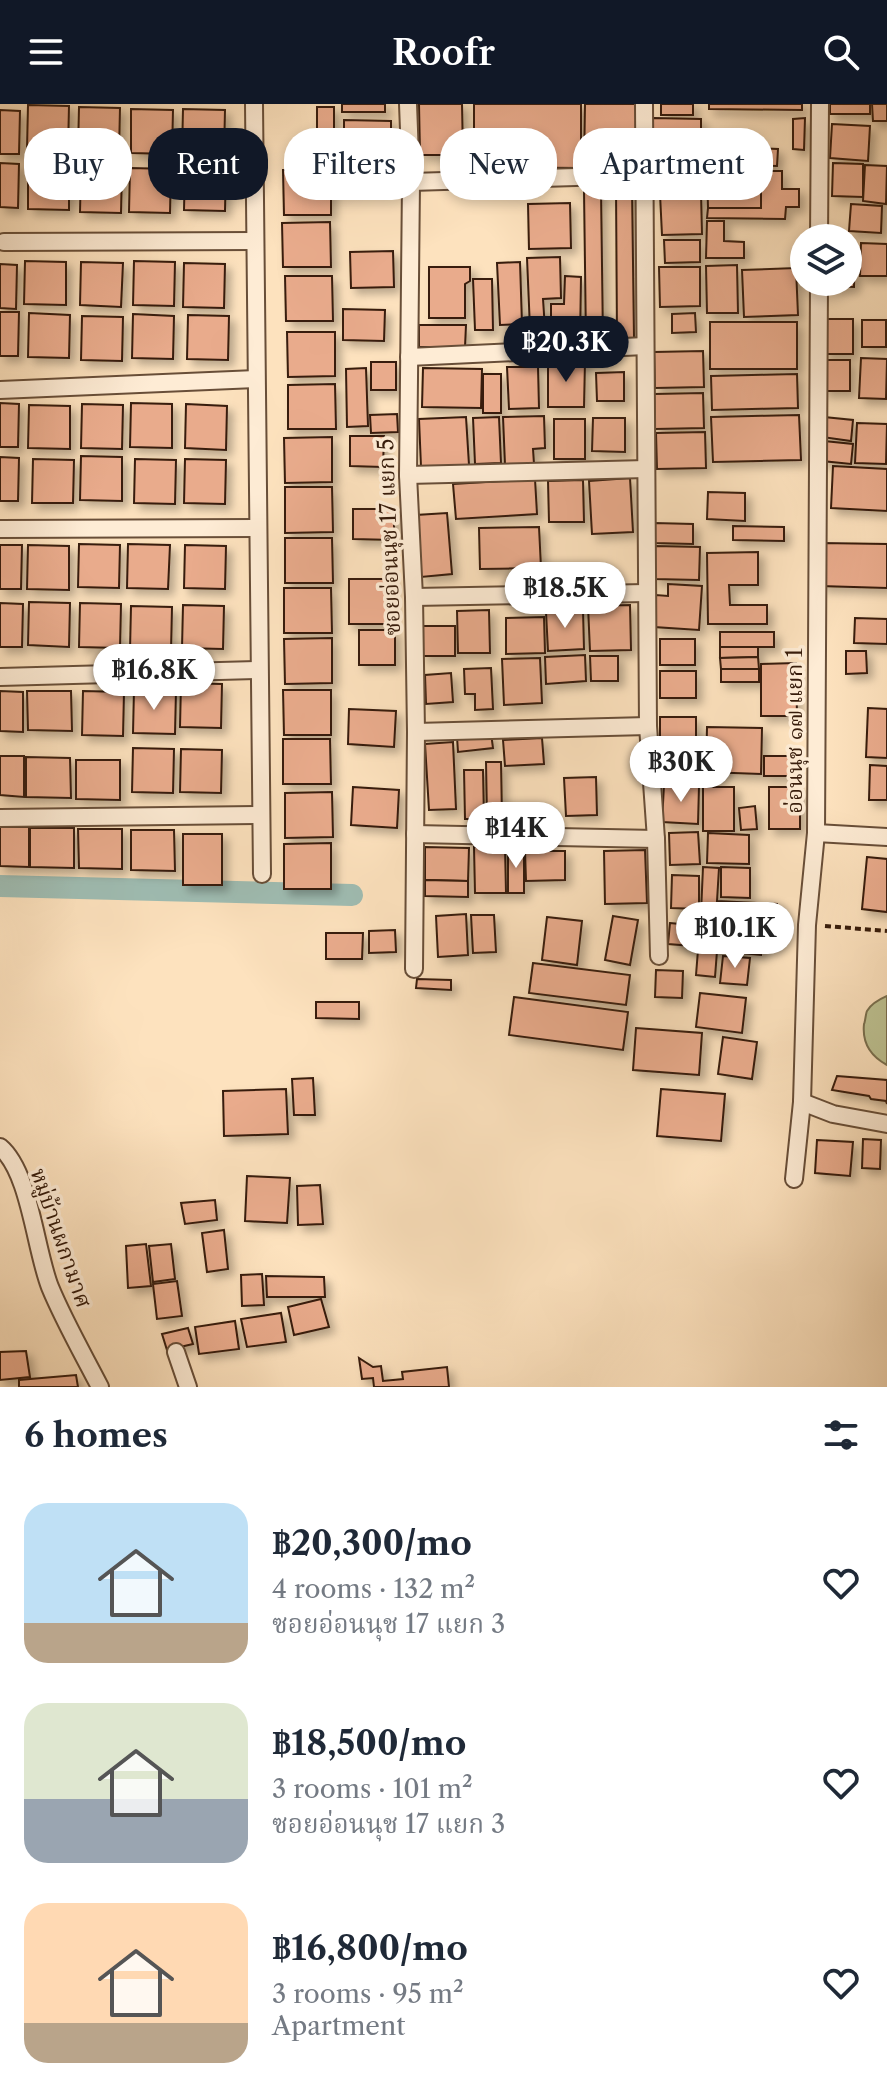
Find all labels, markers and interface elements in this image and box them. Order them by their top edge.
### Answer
icon: menu [24,30,68,74]
text: Roofr [392,30,495,74]
icon: search [819,30,863,74]
chip: Buy [24,128,132,200]
chip: Rent [148,128,268,200]
chip: Filters [284,128,424,200]
chip: New [440,128,557,200]
chip: Apartment [573,128,773,200]
map controls [790,224,862,296]
button: layers [790,224,862,296]
pin: ฿20.3K [501,316,631,384]
text: ฿20.3K [522,326,610,358]
street label: ซอยอ่อนนุช 17 แยก 5 [372,438,407,636]
pin: ฿18.5K [500,562,630,630]
text: ฿18.5K [523,572,607,604]
pin: ฿16.8K [89,644,219,712]
street label: อ่อนนุช ๑๗ แยก 1 [781,648,809,814]
text: ฿16.8K [111,654,197,686]
pin: ฿30K [634,736,728,804]
text: ฿30K [648,746,714,778]
pin: ฿14K [469,802,563,870]
text: ฿14K [485,812,547,844]
pin: ฿10.1K [670,902,800,970]
text: ฿10.1K [694,912,776,944]
street label: หมู่บ้านผกามาศ [25,1165,97,1311]
icon: filters [819,1413,863,1457]
text: 6 homes [24,1414,168,1456]
text: ฿20,300/mo [272,1522,472,1564]
icon: home [88,1535,184,1631]
icon: heart [819,1561,863,1605]
text: 4 rooms · 132 m² [272,1573,475,1605]
text: ซอยอ่อนนุช 17 แยก 3 [272,1608,505,1640]
text: ฿18,500/mo [272,1722,466,1764]
icon: home [88,1735,184,1831]
icon: heart [819,1761,863,1805]
text: 3 rooms · 101 m² [272,1773,473,1805]
text: ซอยอ่อนนุช 17 แยก 3 [272,1808,505,1840]
text: ฿16,800/mo [272,1927,468,1969]
icon: home [88,1935,184,2031]
icon: heart [819,1961,863,2005]
text: 3 rooms · 95 m² [272,1978,464,2010]
text: Apartment [272,2010,405,2042]

